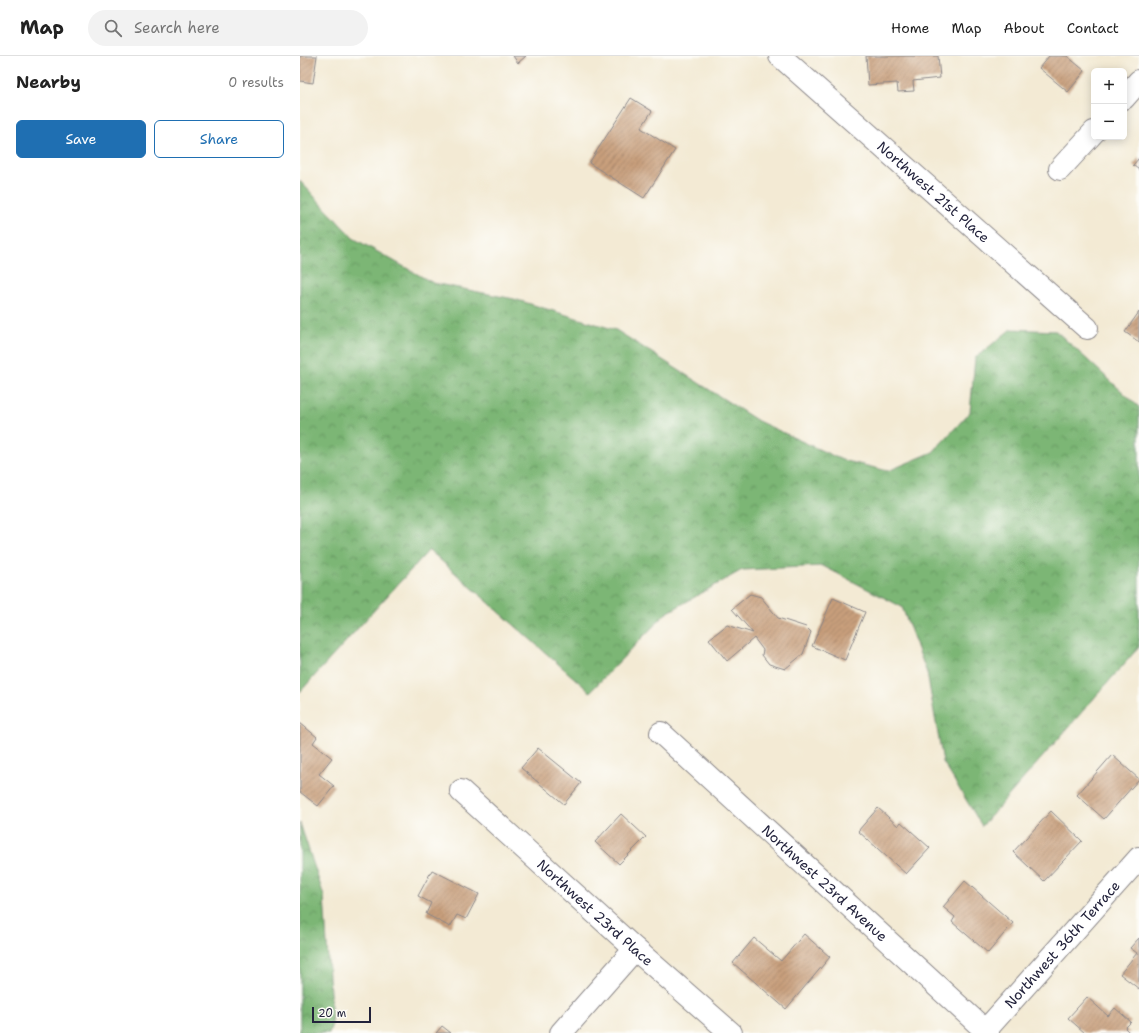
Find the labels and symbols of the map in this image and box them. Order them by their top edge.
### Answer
street label: Northwest 21st Place [873,137,994,247]
street label: Northwest 23rd Avenue [758,821,891,945]
street label: Northwest 23rd Place [533,855,657,970]
street label: Northwest 36th Terrace [1001,877,1124,1012]
scale bar [312,1005,371,1024]

